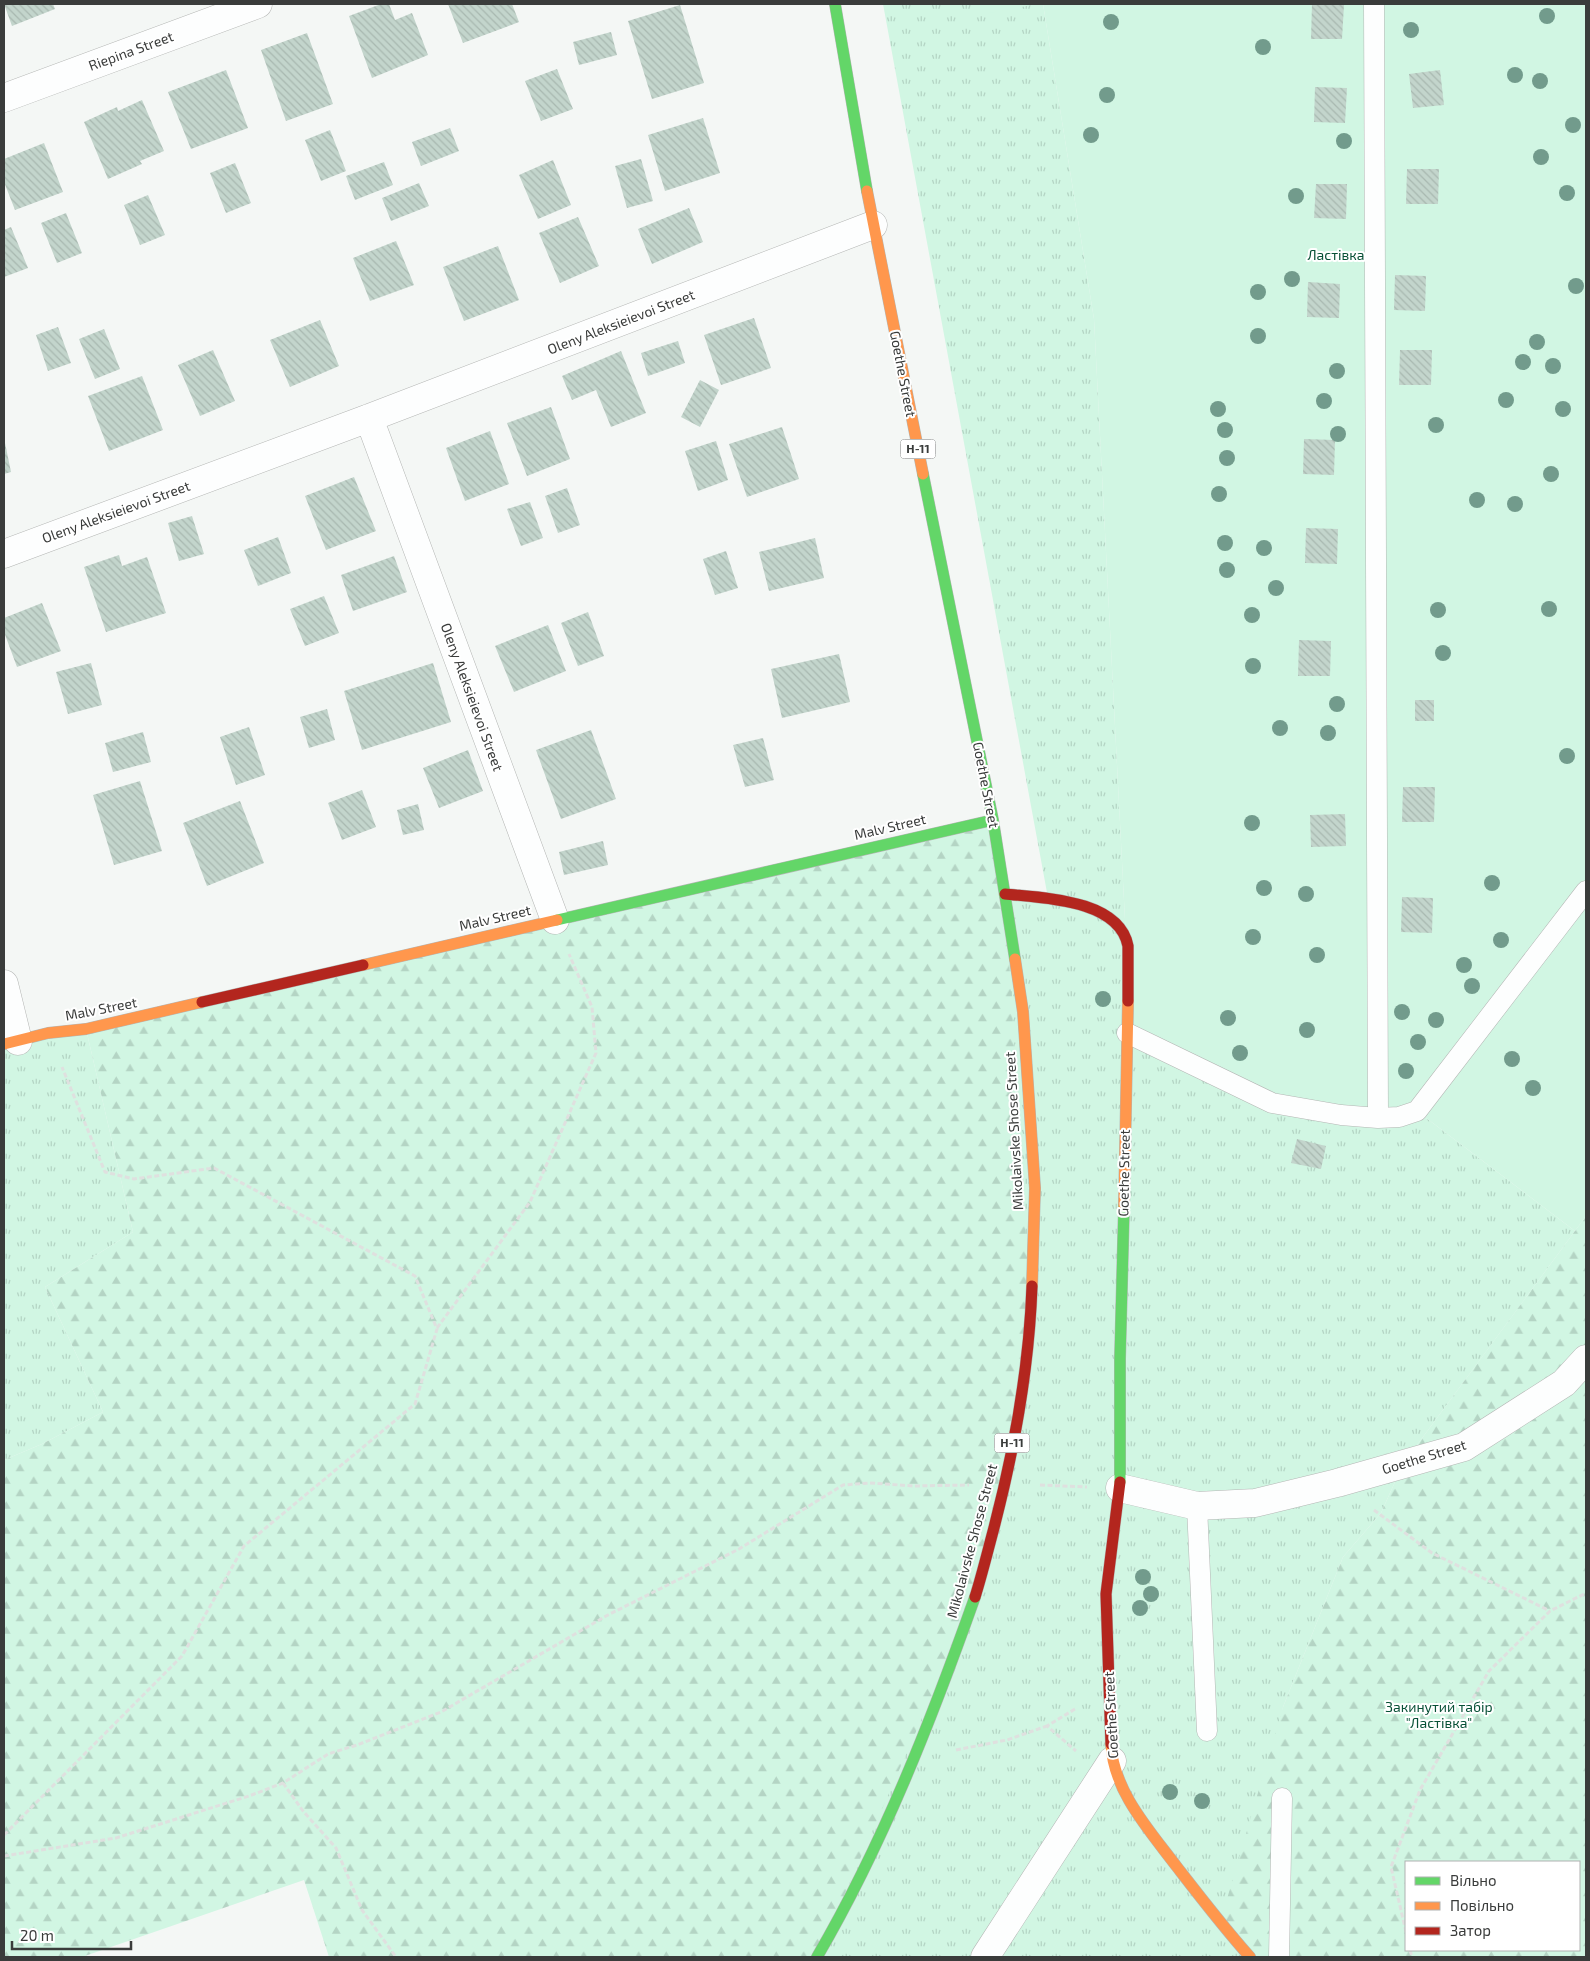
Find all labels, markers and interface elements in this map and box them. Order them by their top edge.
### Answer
street label: Riepina Street [86,27,176,74]
park label: Ластівка [1307,246,1365,263]
street label: Oleny Aleksieievoi Street [545,286,697,357]
street label: Goethe Street [887,329,920,418]
road number: Н-11 [900,439,936,458]
street label: Oleny Aleksieievoi Street [39,477,192,546]
street label: Oleny Aleksieievoi Street [438,620,507,773]
street label: Goethe Street [970,740,1003,829]
street label: Malv Street [852,810,927,843]
street label: Malv Street [457,901,532,934]
street label: Malv Street [63,993,138,1024]
street label: Mikolaivske Shose Street [1001,1051,1026,1211]
street label: Goethe Street [1114,1129,1133,1217]
road number: Н-11 [994,1434,1030,1452]
street label: Goethe Street [1380,1436,1468,1477]
street label: Mikolaivske Shose Street [943,1462,1000,1620]
street label: Goethe Street [1100,1671,1121,1759]
park label: Закинутий табір "Ластівка" [1385,1698,1493,1731]
legend [1405,1861,1580,1951]
text: Вільно [1450,1871,1497,1889]
text: Повільно [1450,1896,1514,1914]
scale bar [12,1918,131,1950]
text: Затор [1450,1921,1491,1939]
text: 20 m [20,1926,54,1944]

